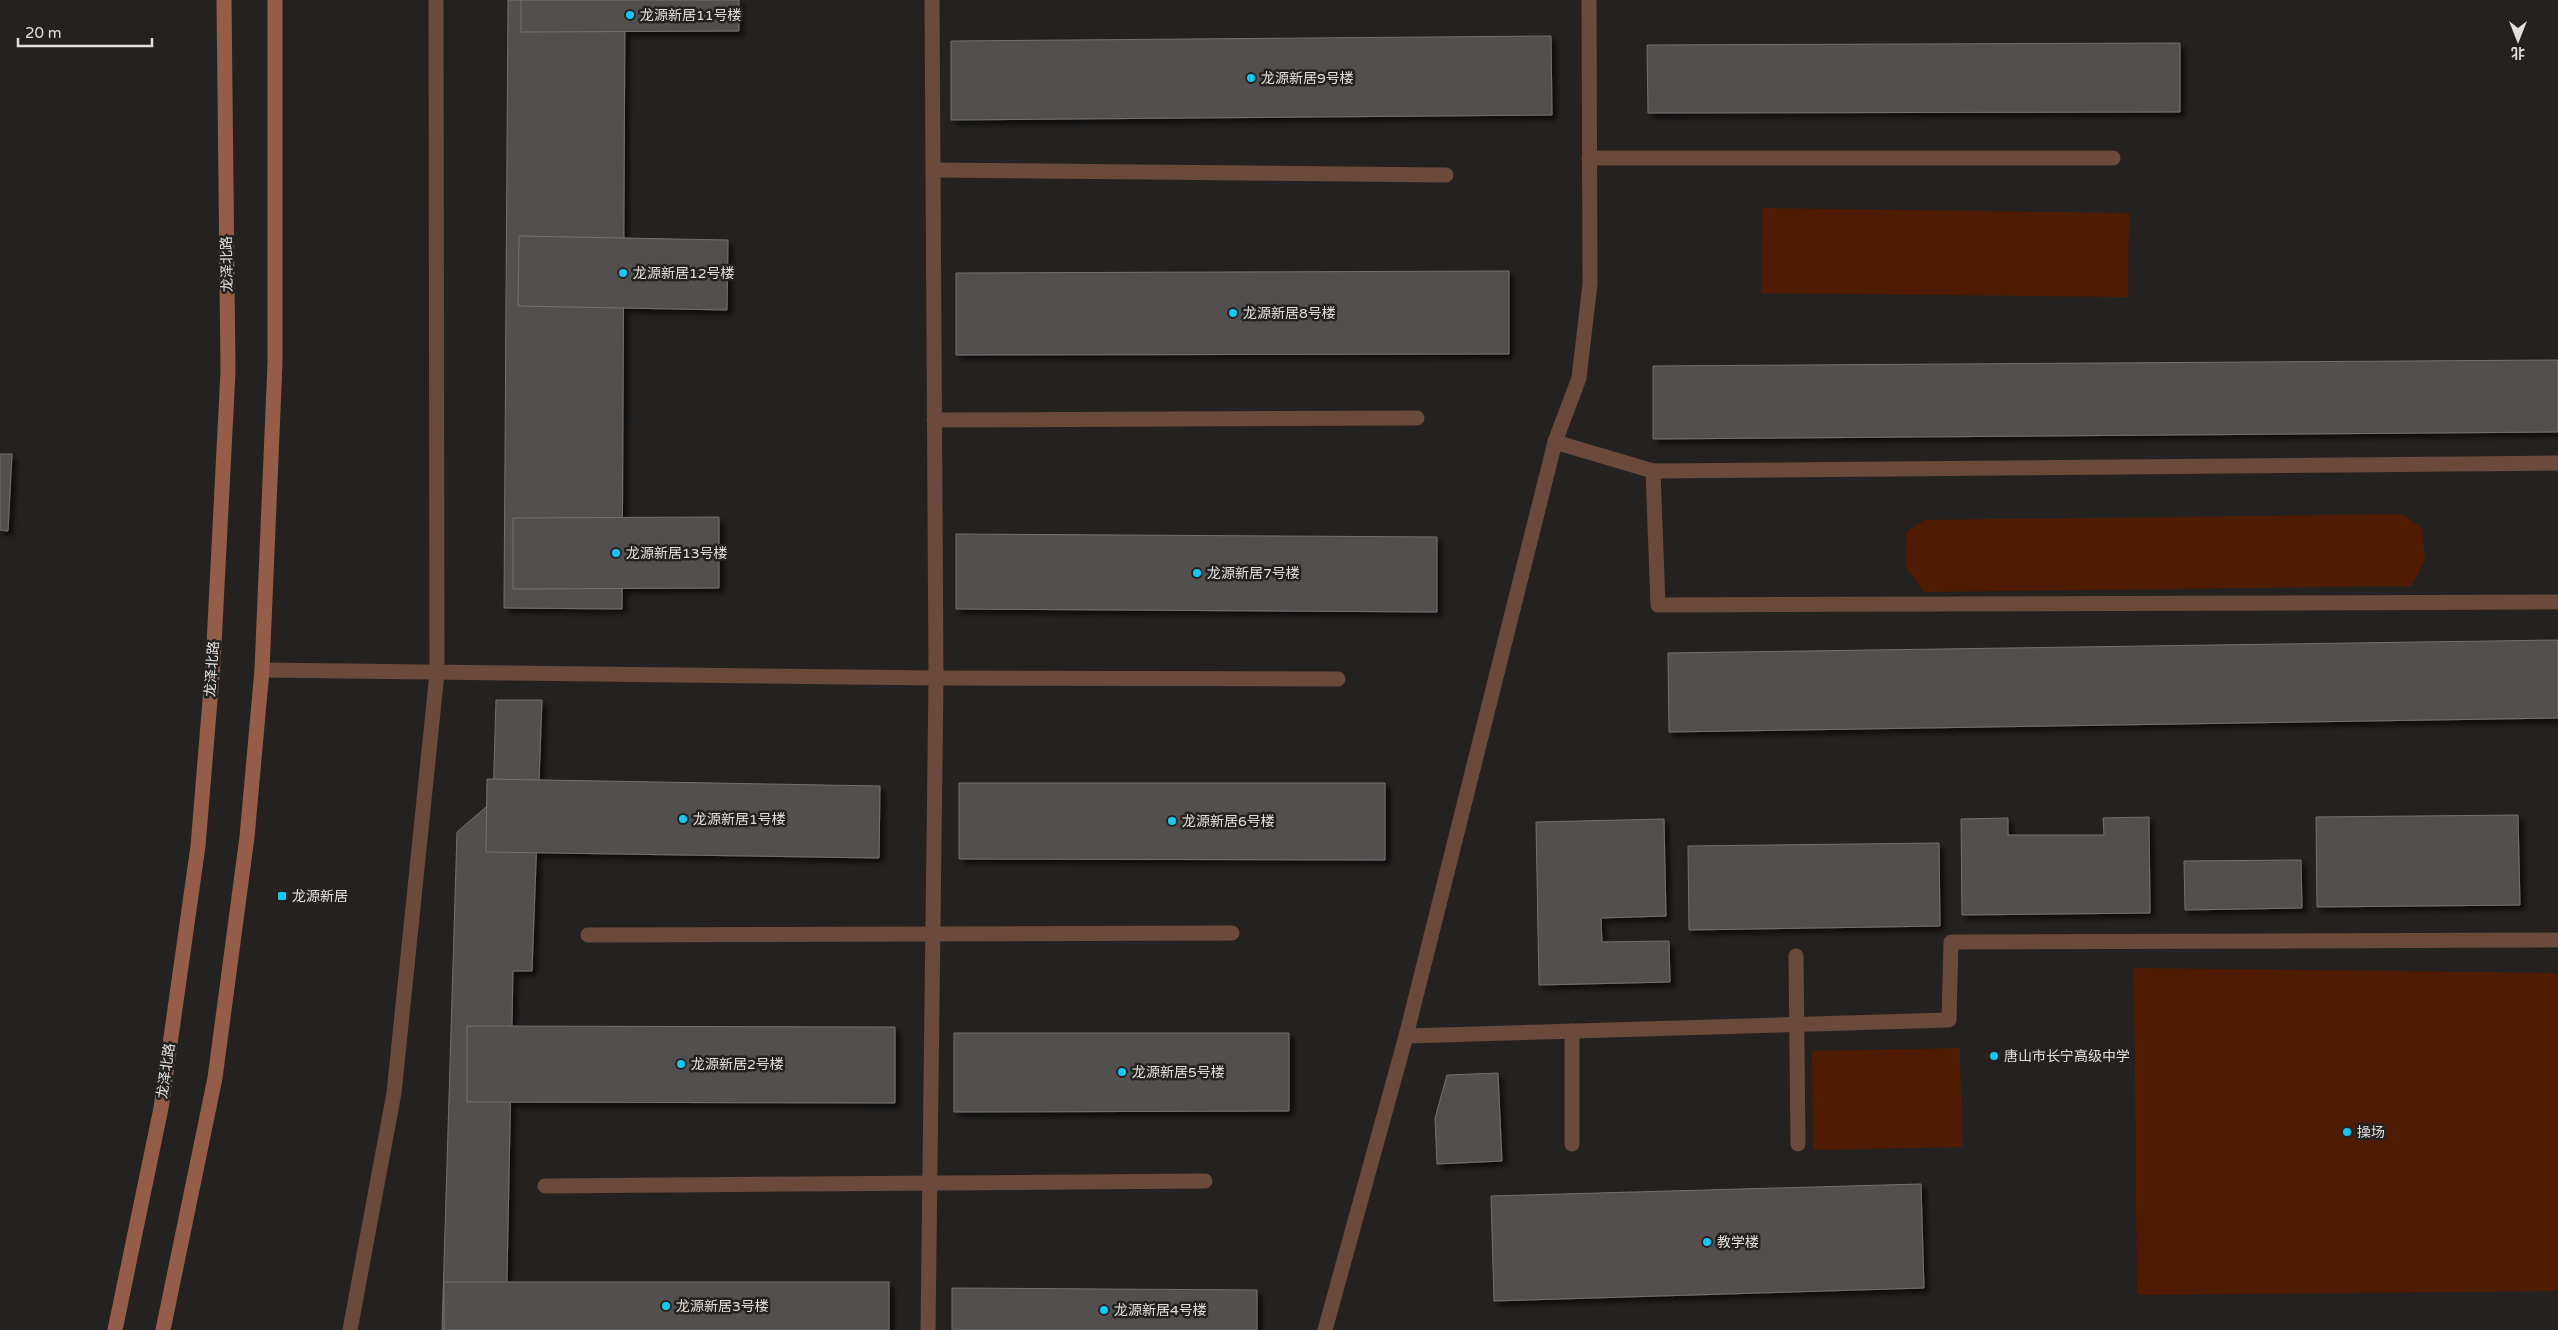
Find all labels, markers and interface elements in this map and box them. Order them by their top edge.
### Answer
place label: 龙源新居11号楼 [640,7,742,24]
marker: 龙源新居11号楼 [624,9,636,21]
scale bar [18,15,151,47]
north arrow [2493,15,2543,65]
text: 20 m [25,24,62,42]
text: 北 [2511,44,2525,61]
place label: 龙源新居9号楼 [1261,70,1354,87]
marker: 龙源新居9号楼 [1245,72,1257,84]
street label: 龙泽北路 [218,236,236,292]
place label: 龙源新居12号楼 [633,265,735,282]
marker: 龙源新居12号楼 [617,267,629,279]
place label: 龙源新居8号楼 [1243,305,1336,322]
marker: 龙源新居8号楼 [1227,307,1239,319]
place label: 龙源新居13号楼 [626,545,728,562]
marker: 龙源新居13号楼 [610,547,622,559]
place label: 龙源新居7号楼 [1207,565,1300,582]
marker: 龙源新居7号楼 [1191,567,1203,579]
street label: 龙泽北路 [202,640,222,698]
place label: 龙源新居1号楼 [693,811,786,828]
marker: 龙源新居1号楼 [677,813,689,825]
place label: 龙源新居6号楼 [1182,813,1275,830]
marker: 龙源新居6号楼 [1166,815,1178,827]
place label: 龙源新居 [292,888,348,905]
marker: 龙源新居 [276,890,288,902]
street label: 龙泽北路 [154,1042,178,1100]
place label: 唐山市长宁高级中学 [2004,1048,2130,1065]
marker: 唐山市长宁高级中学 [1988,1050,2000,1062]
place label: 龙源新居2号楼 [691,1056,784,1073]
marker: 龙源新居2号楼 [675,1058,687,1070]
place label: 龙源新居5号楼 [1132,1064,1225,1081]
marker: 龙源新居5号楼 [1116,1066,1128,1078]
place label: 操场 [2357,1124,2385,1141]
marker: 操场 [2341,1126,2353,1138]
place label: 教学楼 [1717,1234,1759,1251]
marker: 教学楼 [1701,1236,1713,1248]
place label: 龙源新居3号楼 [676,1298,769,1315]
marker: 龙源新居3号楼 [660,1300,672,1312]
place label: 龙源新居4号楼 [1114,1302,1207,1319]
marker: 龙源新居4号楼 [1098,1304,1110,1316]

